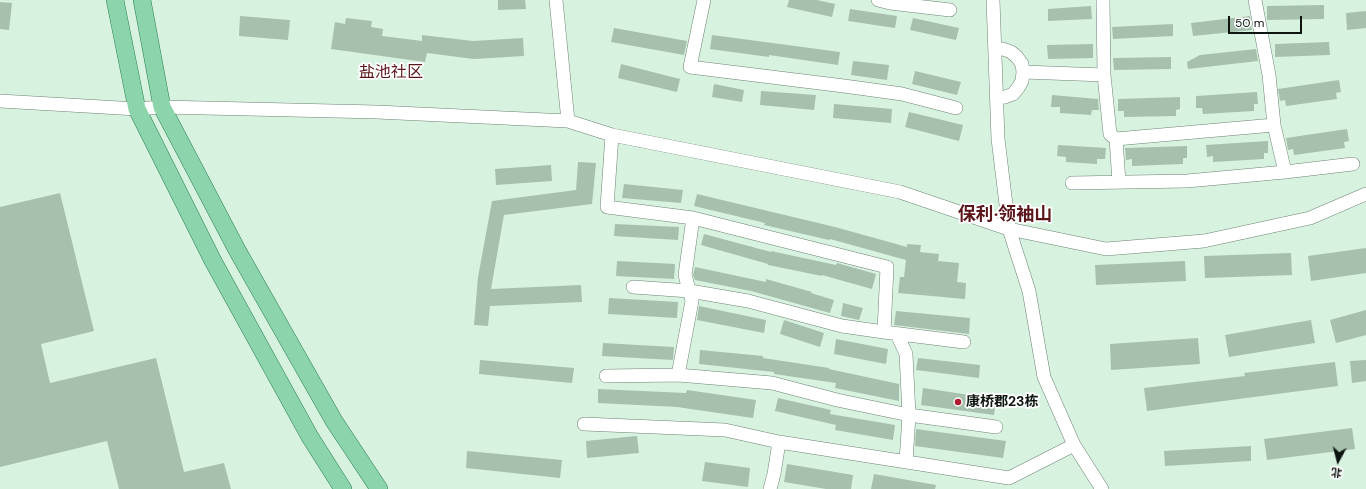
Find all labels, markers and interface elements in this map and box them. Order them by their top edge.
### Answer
scale bar [1230,8,1304,34]
text: 50 m [1235,15,1264,31]
district label: 盐池社区 [359,63,423,83]
district label: 保利·领袖山 [958,204,1052,226]
place label: 康桥郡23栋 [966,394,1039,410]
marker: 康桥郡23栋 [953,397,963,407]
north arrow [1318,441,1358,481]
text: 北 [1330,465,1343,481]

